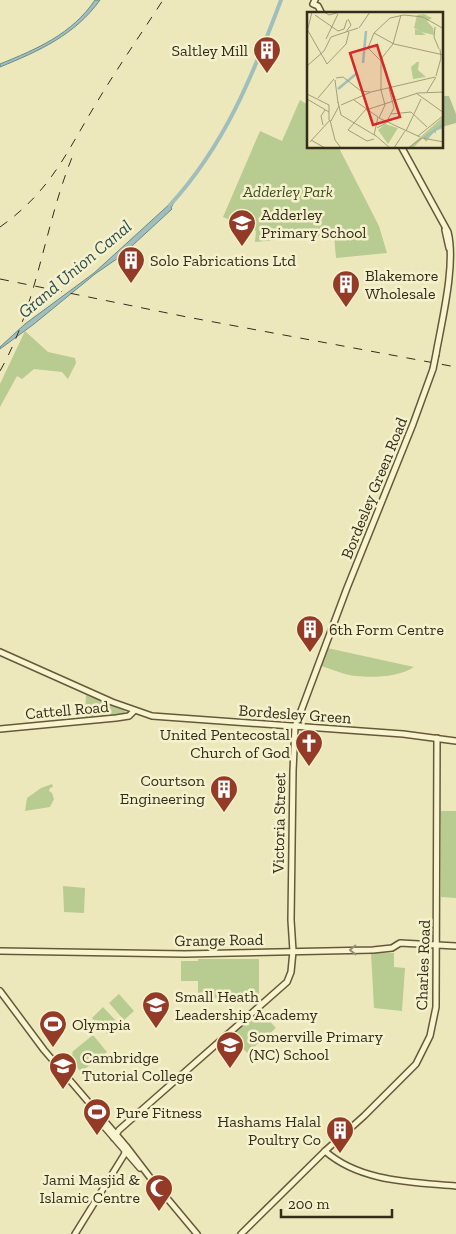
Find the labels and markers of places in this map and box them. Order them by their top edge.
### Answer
building icon: Saltley Mill [252,35,282,74]
place label: Saltley Mill [172,41,248,60]
place label: Adderley Primary School [261,205,367,242]
school or university icon: Adderley Primary School [227,208,257,247]
building icon: Solo Fabrications Ltd [116,245,146,284]
place label: Solo Fabrications Ltd [150,251,296,270]
place label: Blakemore Wholesale [365,266,438,303]
building icon: Blakemore Wholesale [331,269,361,308]
building icon: 6th Form Centre [295,614,325,653]
place label: 6th Form Centre [329,620,444,639]
place label: United Pentecostal Church of God [160,725,290,762]
church icon: United Pentecostal Church of God [294,728,324,767]
place label: Courtson Engineering [120,771,206,808]
building icon: Courtson Engineering [209,774,239,813]
place label: Small Heath Leadership Academy [175,987,318,1024]
school or university icon: Small Heath Leadership Academy [141,990,171,1029]
sports icon: Olympia [38,1009,68,1048]
place label: Olympia [72,1015,131,1034]
place label: Somerville Primary (NC) School [249,1027,384,1064]
school or university icon: Somerville Primary (NC) School [215,1030,245,1069]
place label: Cambridge Tutorial College [82,1048,193,1085]
school or university icon: Cambridge Tutorial College [48,1051,78,1090]
sports icon: Pure Fitness [82,1097,112,1136]
place label: Pure Fitness [116,1103,202,1122]
place label: Hashams Halal Poultry Co [217,1112,321,1149]
building icon: Hashams Halal Poultry Co [325,1115,355,1154]
place label: Jami Masjid & Islamic Centre [39,1170,140,1207]
mosque icon: Jami Masjid & Islamic Centre [144,1173,174,1212]

